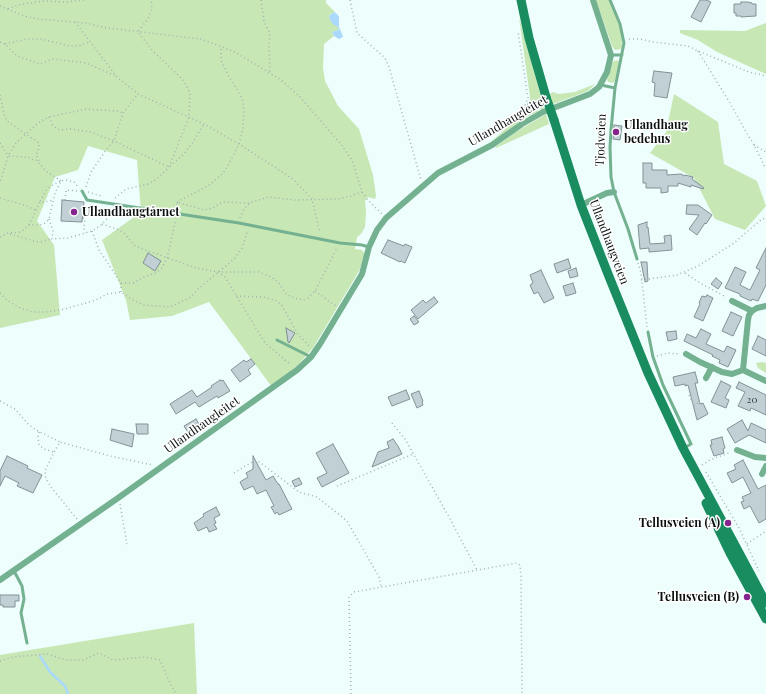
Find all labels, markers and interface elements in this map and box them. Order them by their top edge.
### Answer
street label: Ullandhaugleitet [466,93,550,149]
street label: Tjodveien [593,113,609,167]
place label: Ullandhaug bedehus [624,118,688,146]
marker: Ullandhaug bedehus [611,127,621,137]
street label: Ullandhaugveien [586,198,632,286]
place label: Ullandhaugtårnet [82,205,180,219]
marker: Ullandhaugtårnet [69,207,79,217]
street label: Ullandhaugleitet [162,394,242,456]
house number: 20 [747,394,757,406]
place label: Tellusveien (A) [639,516,720,530]
marker: Tellusveien (A) [723,518,733,528]
place label: Tellusveien (B) [658,590,739,604]
marker: Tellusveien (B) [742,592,752,602]

